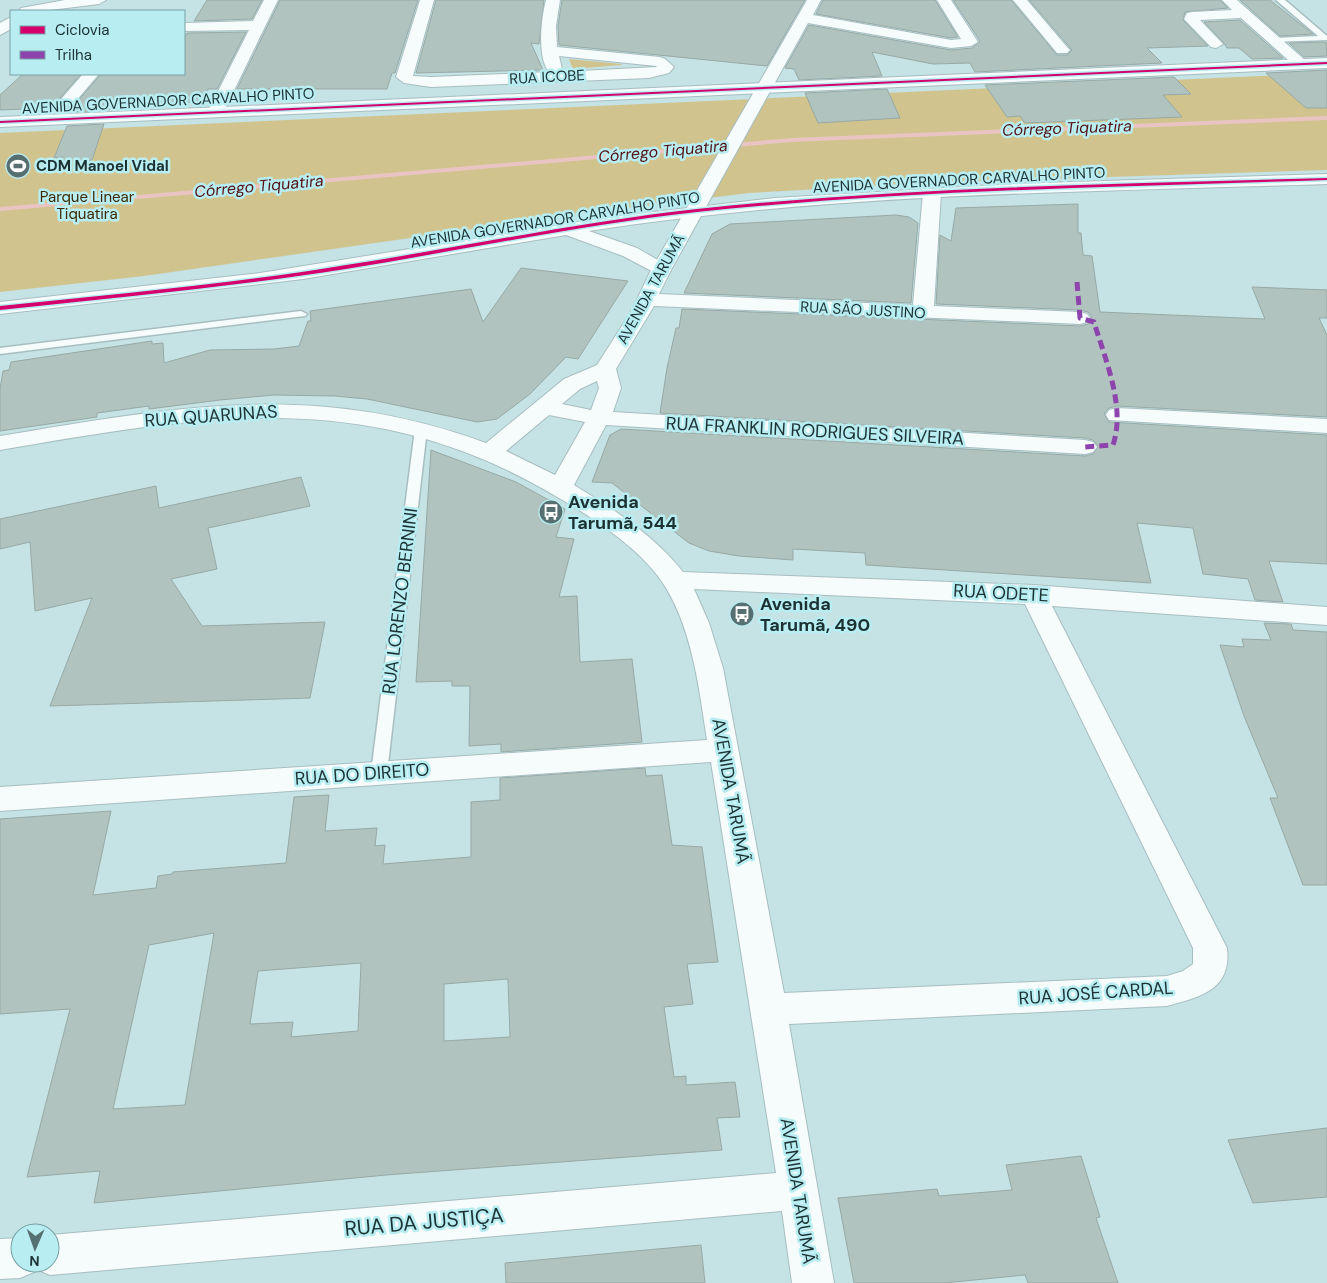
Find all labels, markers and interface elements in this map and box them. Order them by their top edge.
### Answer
legend [10,10,185,75]
text: Ciclovia [55,20,109,40]
text: Trilha [55,45,92,65]
street label: RUA ICOBE [509,65,585,89]
street label: AVENIDA GOVERNADOR CARVALHO PINTO [21,83,315,119]
water label: Córrego Tiquatira [1002,115,1132,141]
water label: Córrego Tiquatira [597,135,729,167]
sports icon: CDM Manoel Vidal [5,153,31,179]
place label: CDM Manoel Vidal [36,156,169,176]
street label: AVENIDA GOVERNADOR CARVALHO PINTO [812,162,1106,198]
water label: Córrego Tiquatira [193,170,325,202]
park label: Parque Linear Tiquatira [40,187,135,224]
street label: AVENIDA GOVERNADOR CARVALHO PINTO [409,187,701,253]
street label: AVENIDA TARUMÃ [612,230,690,348]
street label: RUA SÃO JUSTINO [800,297,926,323]
street label: RUA QUARUNAS [144,399,278,433]
street label: RUA FRANKLIN RODRIGUES SILVEIRA [665,411,965,451]
place label: Avenida Tarumã, 544 [568,490,677,535]
bus stop icon: Avenida Tarumã, 544 [538,499,564,525]
street label: RUA LORENZO BERNINI [377,507,423,695]
street label: RUA ODETE [953,579,1049,607]
place label: Avenida Tarumã, 490 [760,592,870,637]
bus stop icon: Avenida Tarumã, 490 [729,601,755,627]
street label: AVENIDA TARUMÃ [706,716,756,866]
street label: RUA DO DIREITO [294,757,430,791]
street label: RUA JOSÉ CARDAL [1018,976,1174,1010]
street label: AVENIDA TARUMÃ [775,1116,821,1266]
street label: RUA DA JUSTIÇA [343,1201,505,1243]
north arrow [10,1223,60,1273]
text: N [29,1252,40,1270]

